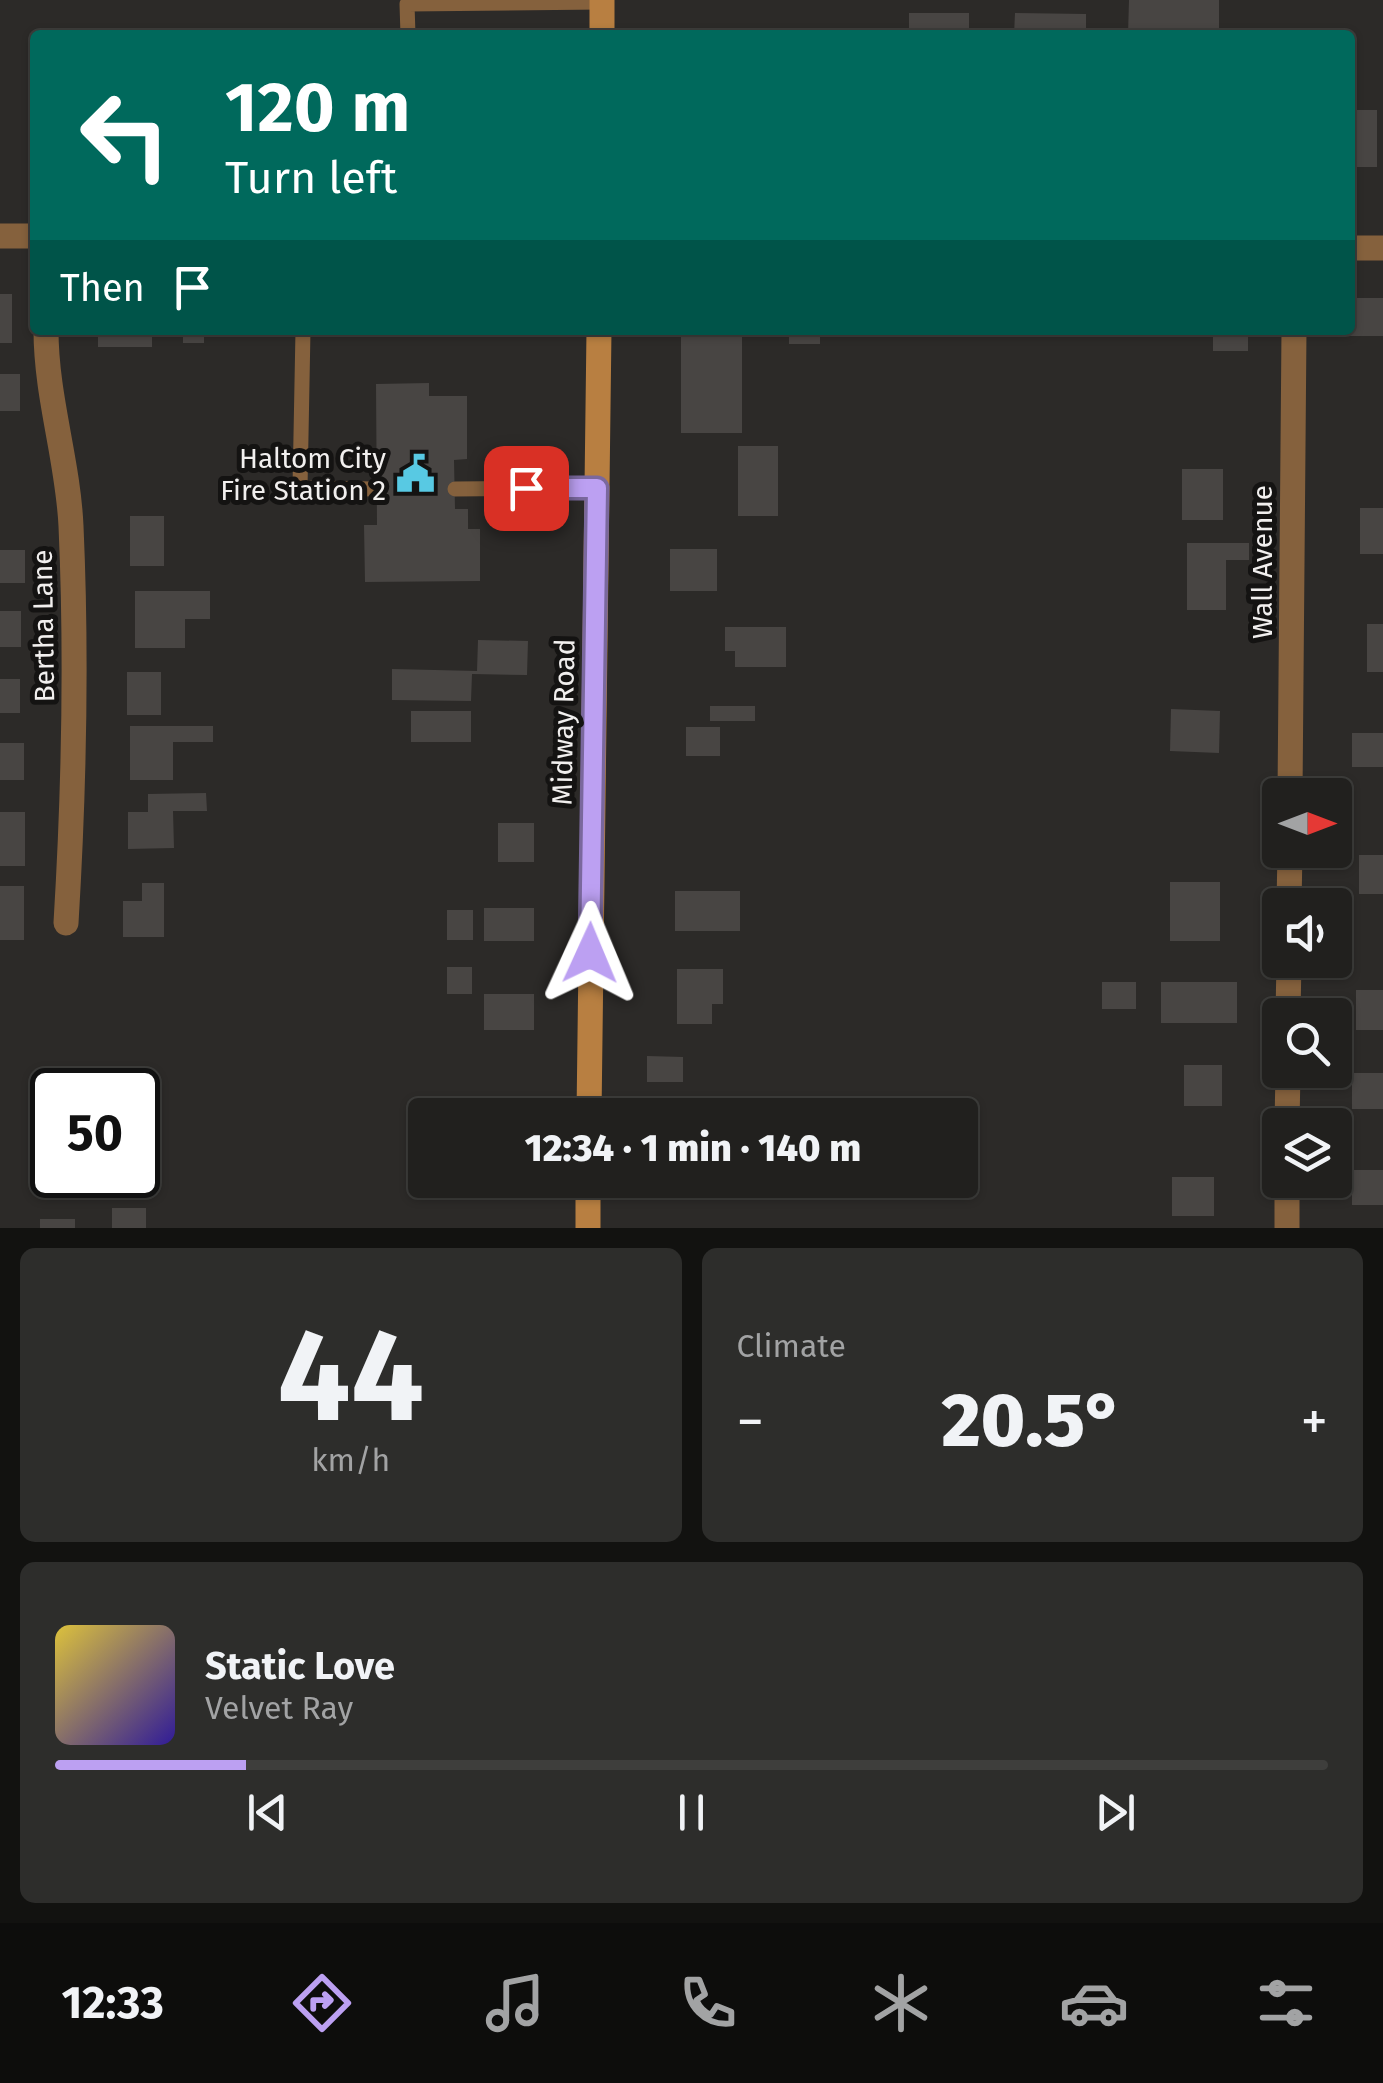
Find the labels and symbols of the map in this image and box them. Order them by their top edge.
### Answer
place label: Haltom City Fire Station 2 [220,442,386,507]
pin [484,446,569,531]
public building icon: Haltom City Fire Station 2 [395,453,437,495]
street label: Wall Avenue [1246,485,1279,639]
street label: Bertha Lane [26,549,61,703]
street label: Midway Road [546,638,581,806]
north arrow [1262,778,1352,868]
position arrow [538,901,642,1005]
speed limit sign: 50 [30,1068,160,1198]

